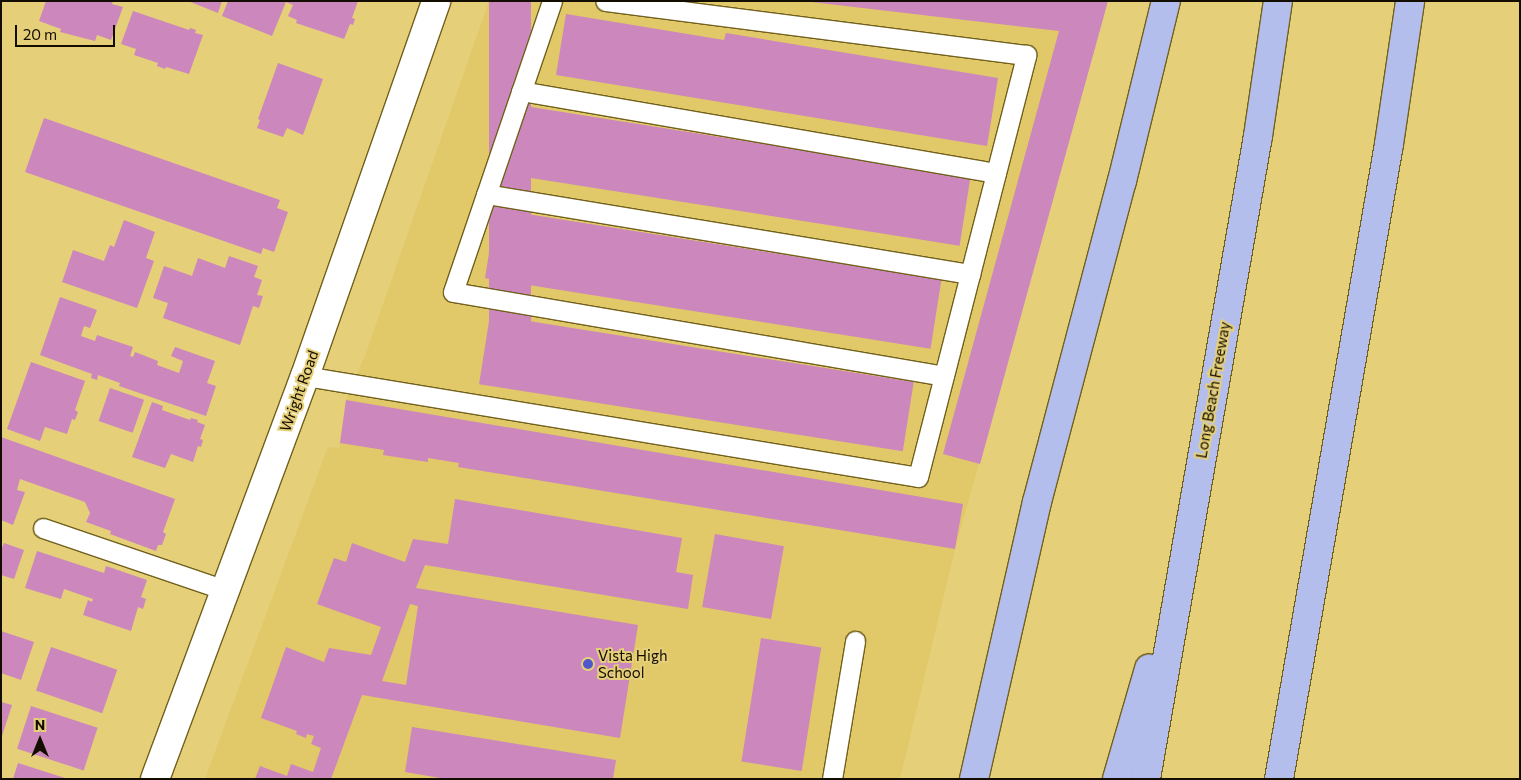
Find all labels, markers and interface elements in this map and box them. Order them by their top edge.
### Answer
scale bar [18,15,118,47]
text: 20 m [23,25,57,43]
street label: Long Beach Freeway [1192,320,1234,460]
street label: Wright Road [276,348,322,434]
place label: Vista High School [598,646,668,681]
marker: Vista High School [582,658,594,670]
north arrow [15,715,65,765]
text: N [35,716,45,733]

